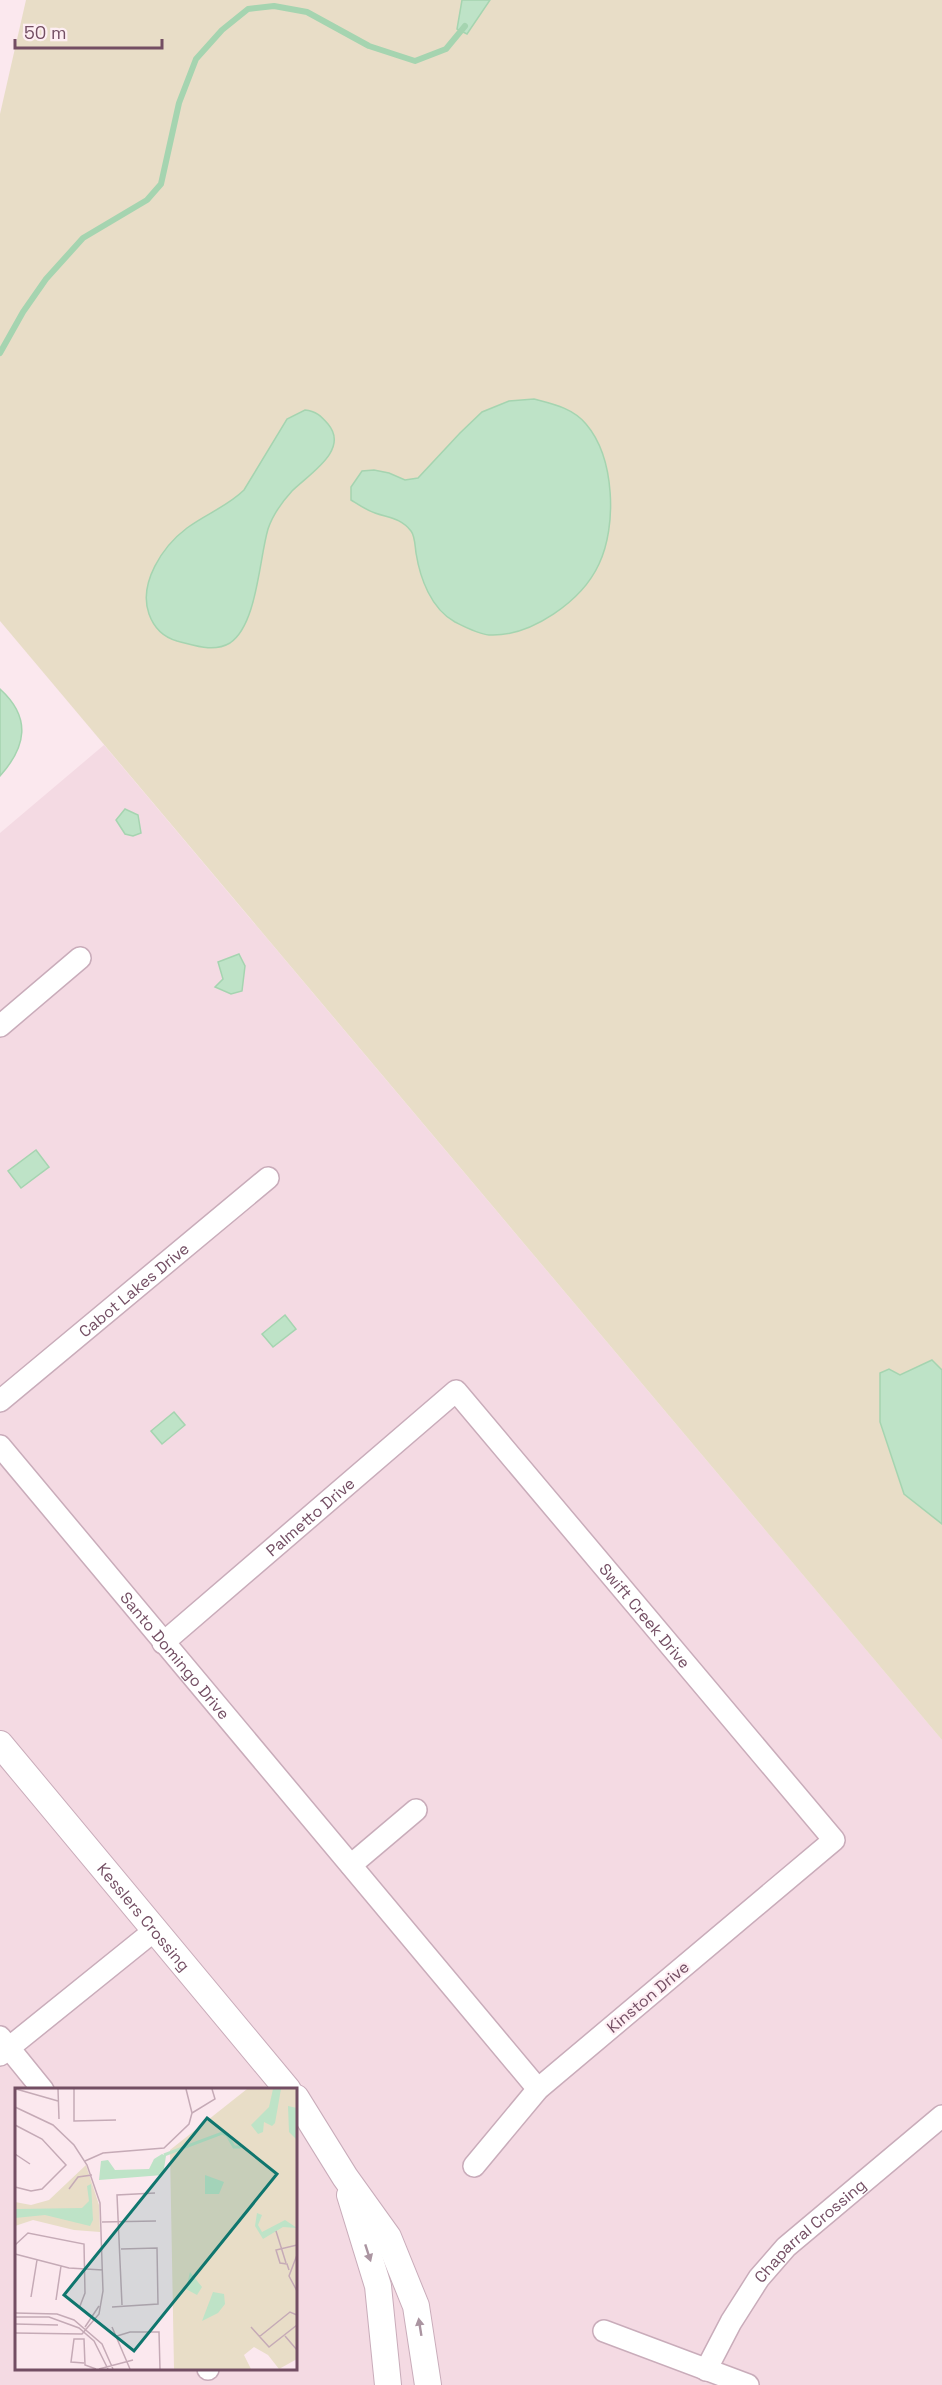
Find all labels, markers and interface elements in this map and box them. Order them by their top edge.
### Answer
scale bar [15,12,162,50]
text: 50 m [24,21,66,44]
street label: Cabot Lakes Drive [74,1238,193,1342]
street label: Palmetto Drive [261,1472,359,1561]
street label: Swift Creek Drive [595,1559,695,1672]
street label: Santo Domingo Drive [116,1587,235,1724]
street label: Kesslers Crossing [93,1859,195,1975]
street label: Kinston Drive [603,1957,693,2037]
inset map [15,2088,297,2370]
street label: Chaparral Crossing [749,2174,870,2287]
one-way arrow [364,2244,373,2262]
one-way arrow [415,2318,424,2337]

